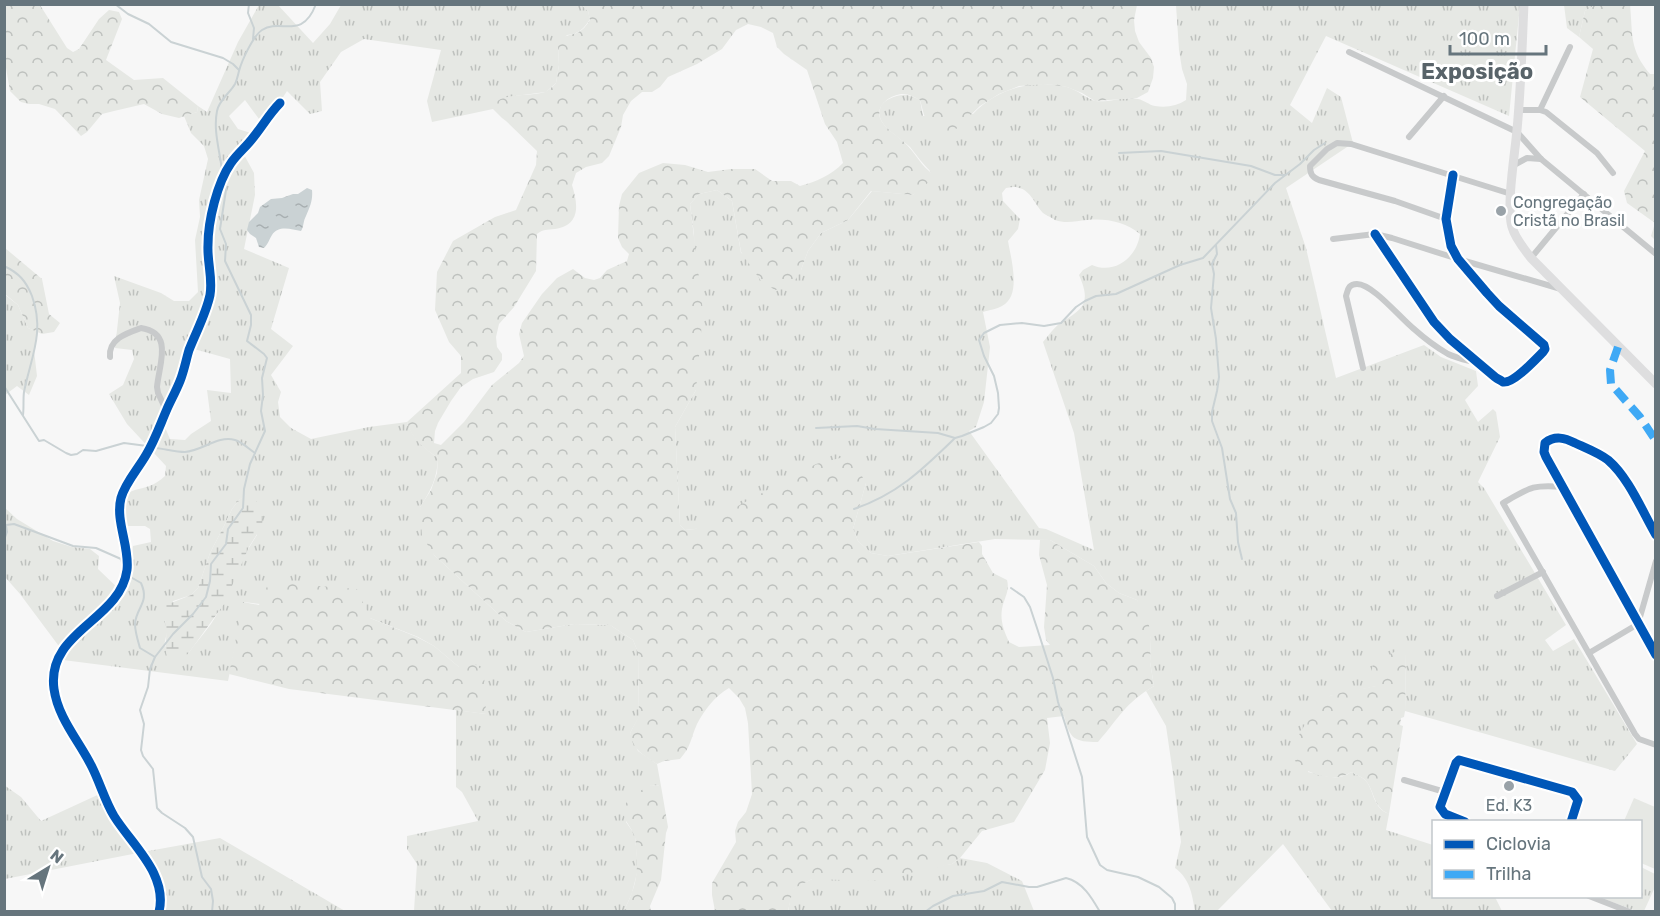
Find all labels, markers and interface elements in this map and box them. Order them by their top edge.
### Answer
scale bar [1450,18,1546,56]
text: 100 m [1459,28,1510,50]
district label: Exposição [1421,58,1533,85]
place label: Congregação Cristã no Brasil [1513,193,1625,230]
marker: Congregação Cristã no Brasil [1494,204,1508,218]
marker: Ed. K3 [1502,779,1516,793]
place label: Ed. K3 [1486,796,1532,815]
legend [1432,820,1642,898]
text: Ciclovia [1486,833,1551,855]
north arrow [18,838,78,898]
text: N [47,846,67,868]
text: Trilha [1486,863,1531,885]

